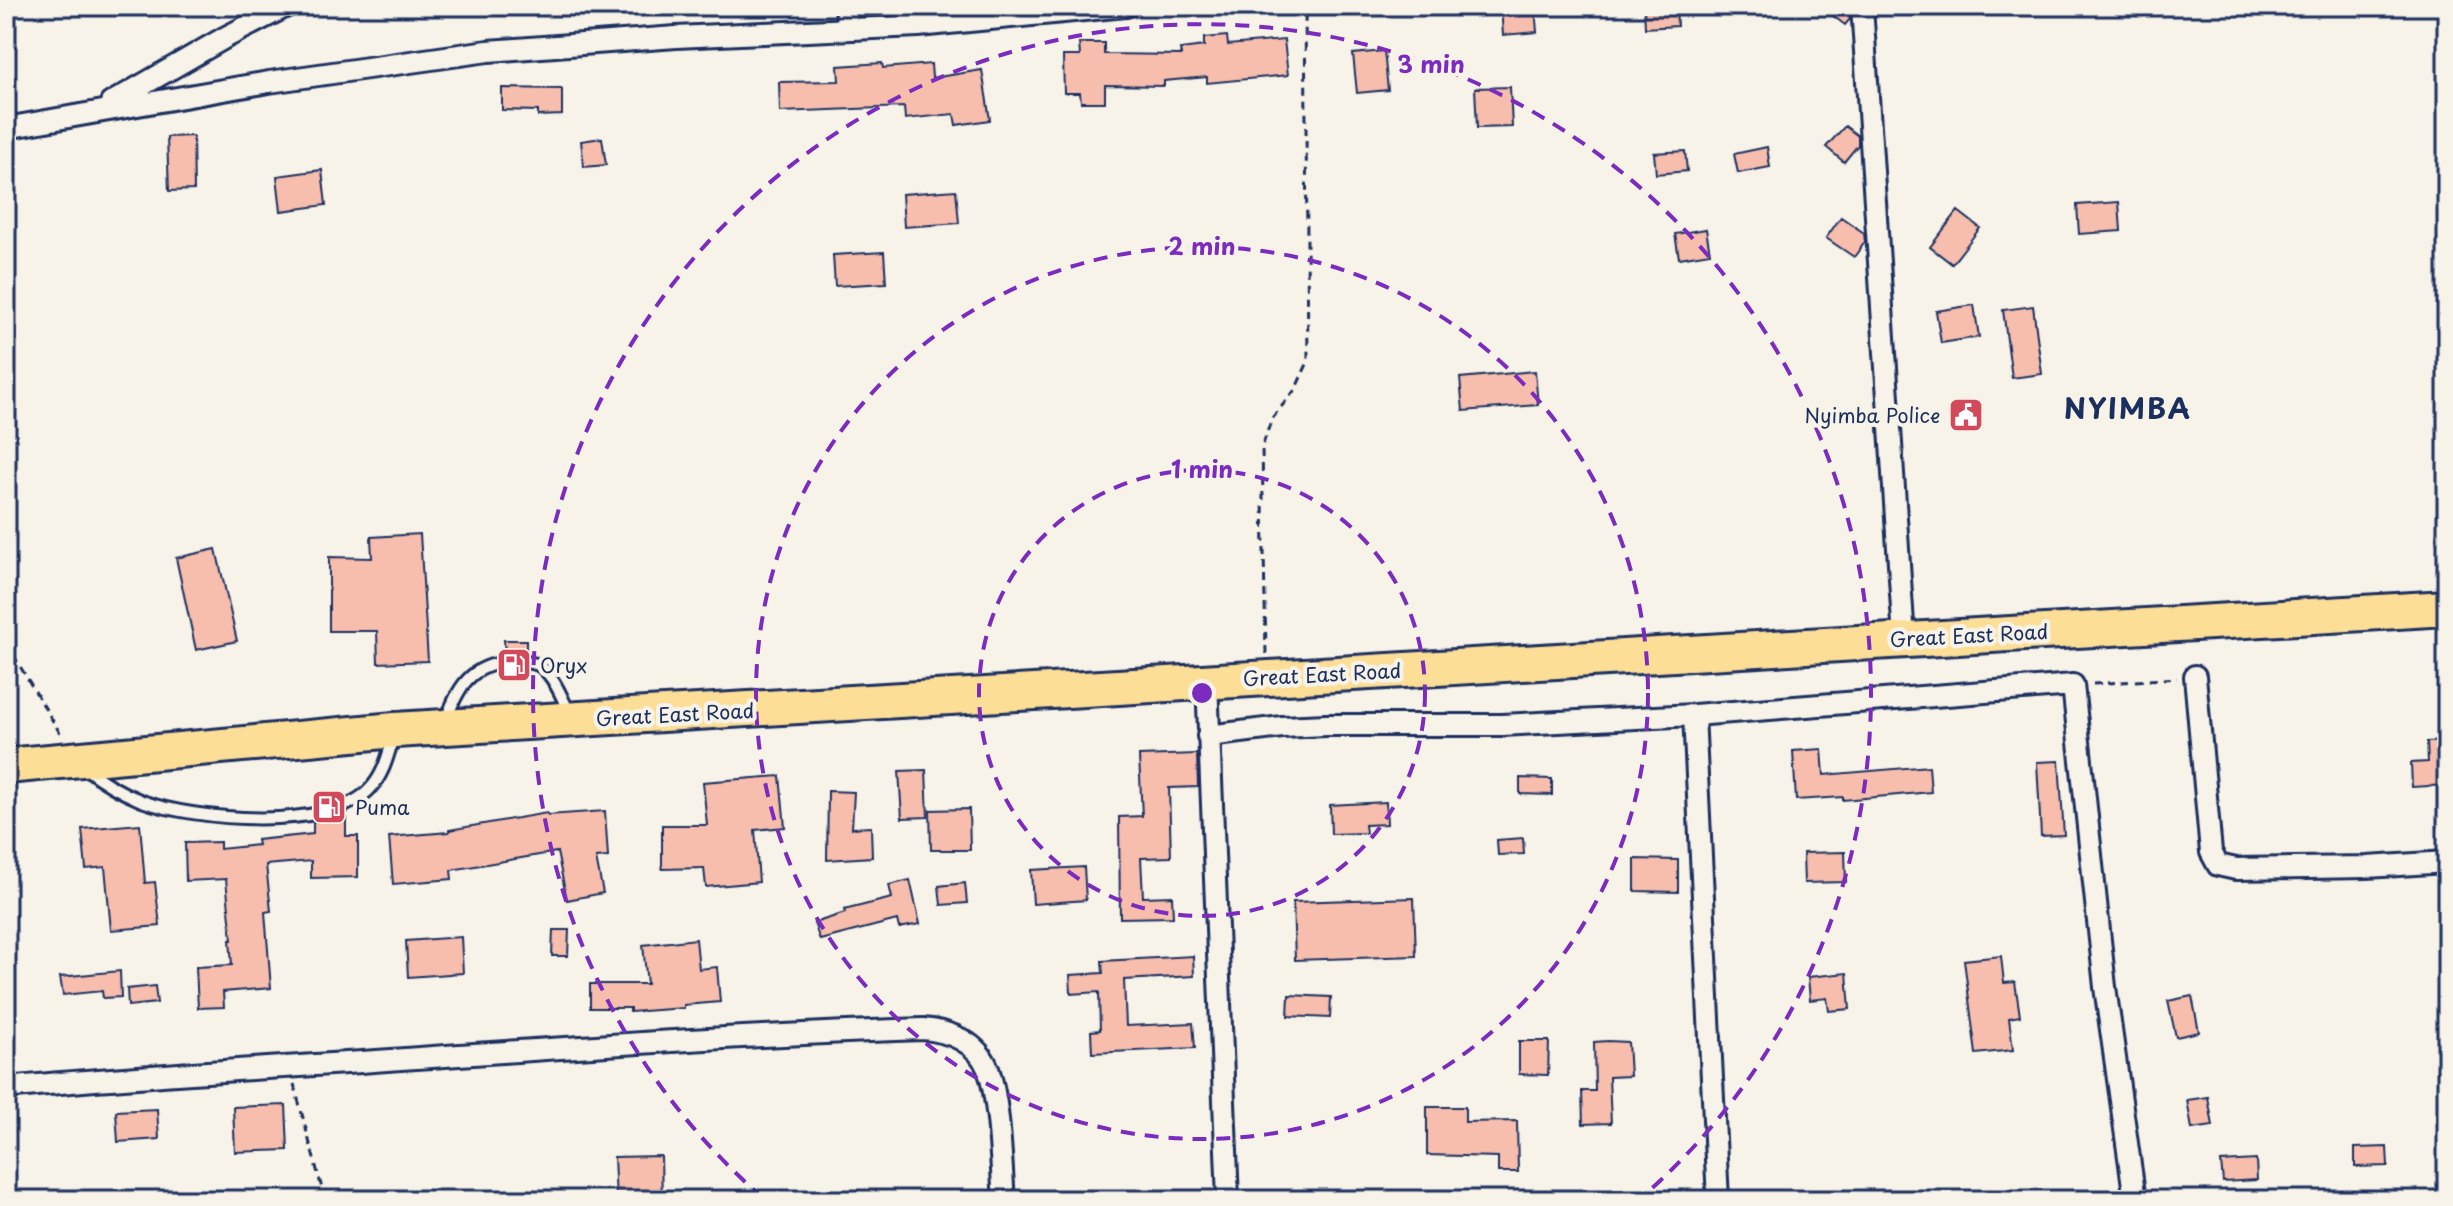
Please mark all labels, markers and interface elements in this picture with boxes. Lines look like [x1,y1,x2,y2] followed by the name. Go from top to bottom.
[1397,45,1465,81] text: 3 min
[1168,227,1236,263] text: 2 min
[2064,386,2192,429] district label: NYIMBA
[1947,396,1985,434] public building icon: Nyimba Police
[1805,400,1940,430] place label: Nyimba Police
[1171,450,1233,486] text: 1 min
[1889,616,2049,654] street label: Great East Road
[495,646,533,684] fuel station icon: Oryx
[540,650,587,680] place label: Oryx
[1242,655,1402,693] street label: Great East Road
[1188,679,1216,707] centre of rings
[595,695,755,733] street label: Great East Road
[310,788,348,826] fuel station icon: Puma
[355,792,410,822] place label: Puma

